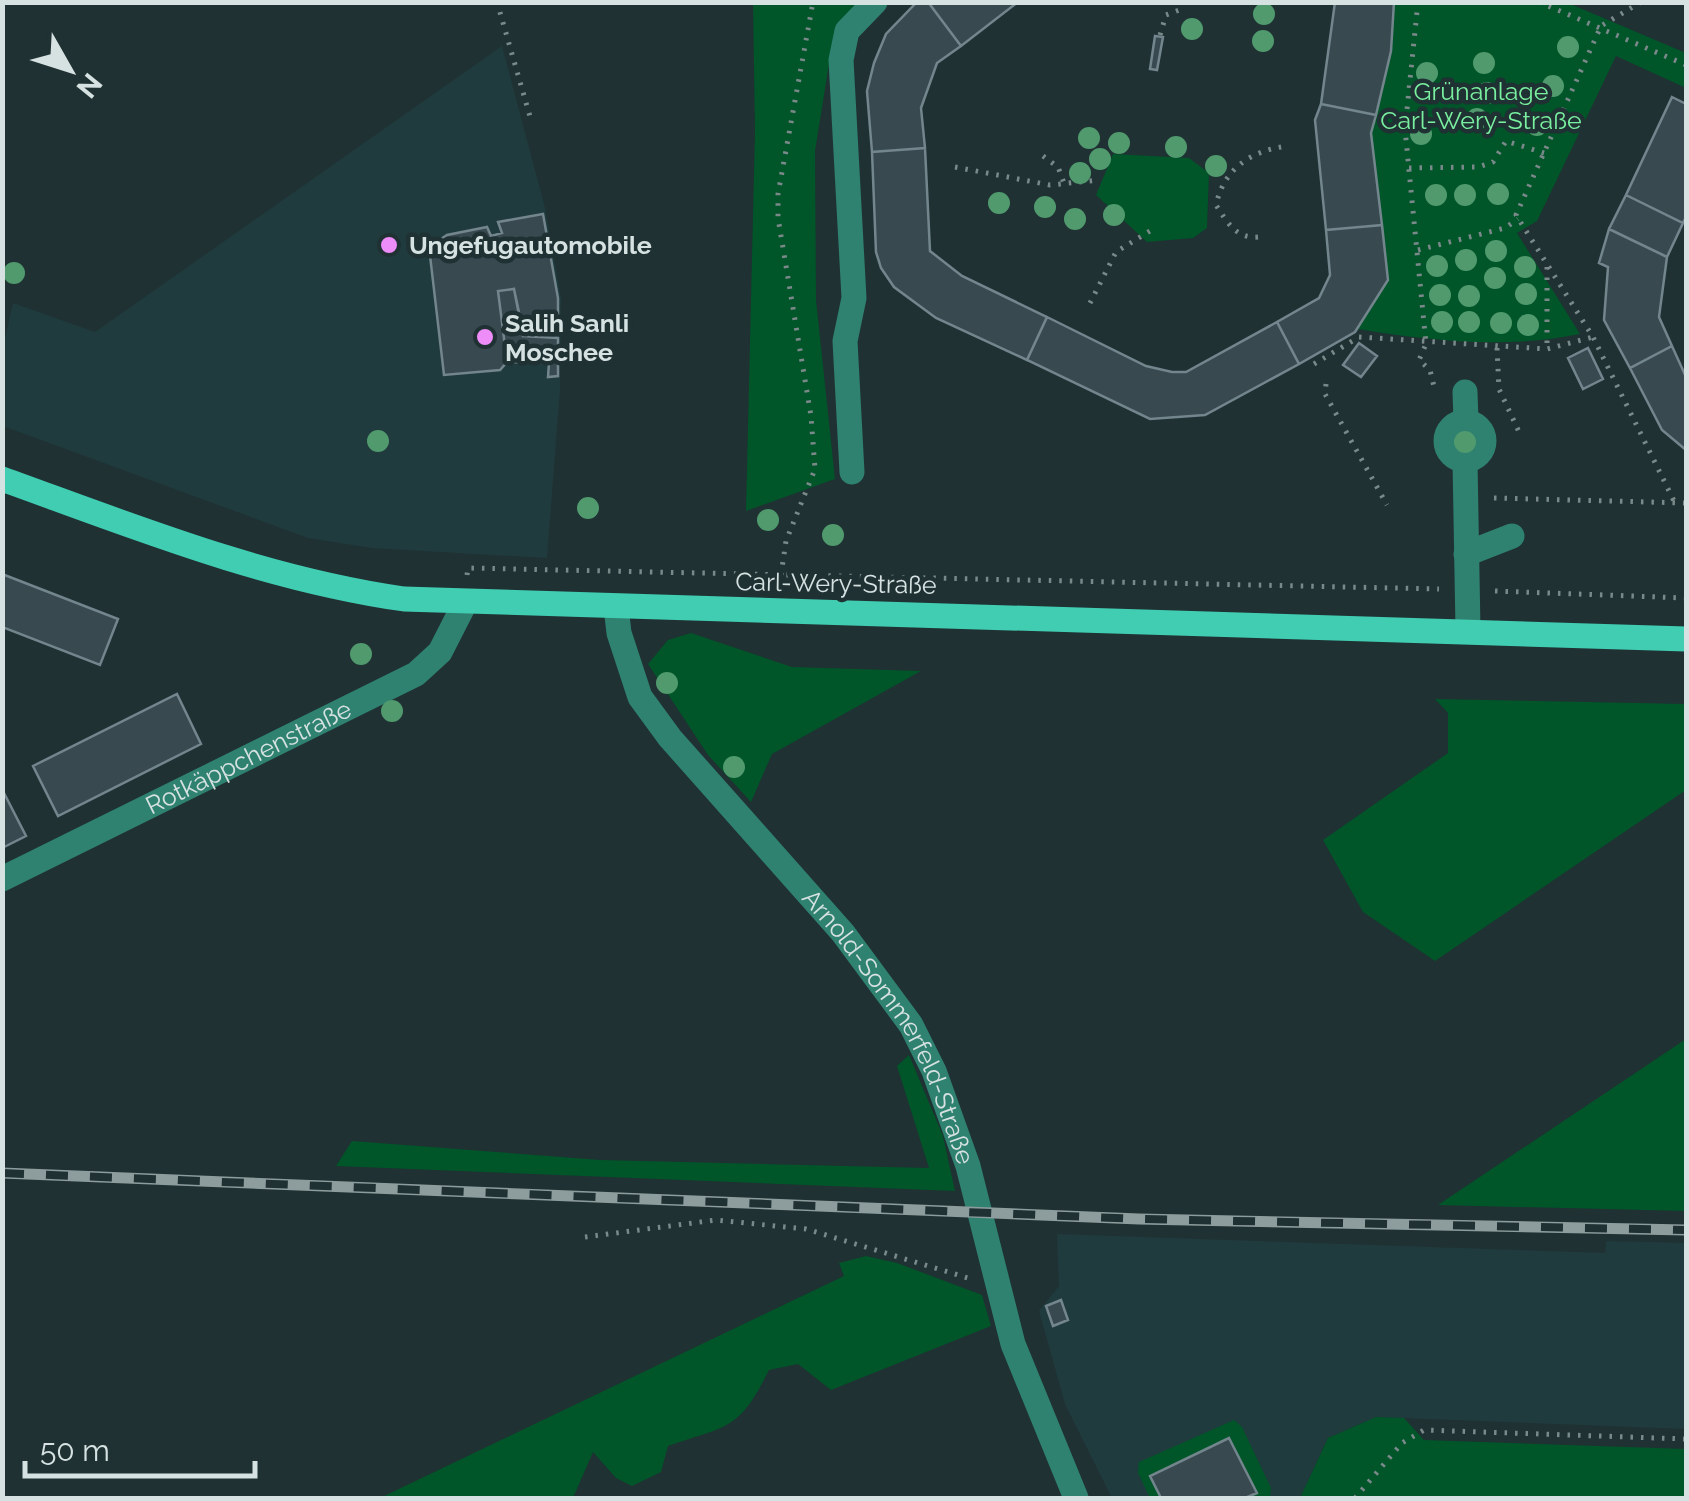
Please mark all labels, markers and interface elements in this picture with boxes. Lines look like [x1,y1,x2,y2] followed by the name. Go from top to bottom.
[20,20,120,120] north arrow
[69,67,109,104] text: N
[1380,76,1582,135] park label: Grünanlage Carl-Wery-Straße
[409,230,652,260] place label: Ungefugautomobile
[378,234,400,256] marker: Ungefugautomobile
[505,308,629,367] place label: Salih Sanli Moschee
[474,326,496,348] marker: Salih Sanli Moschee
[735,566,937,600] street label: Carl-Wery-Straße
[141,693,356,820] street label: Rotkäppchenstraße
[796,883,981,1168] street label: Arnold-Sommerfeld-Straße
[25,1416,255,1478] scale bar
[40,1433,110,1468] text: 50 m

